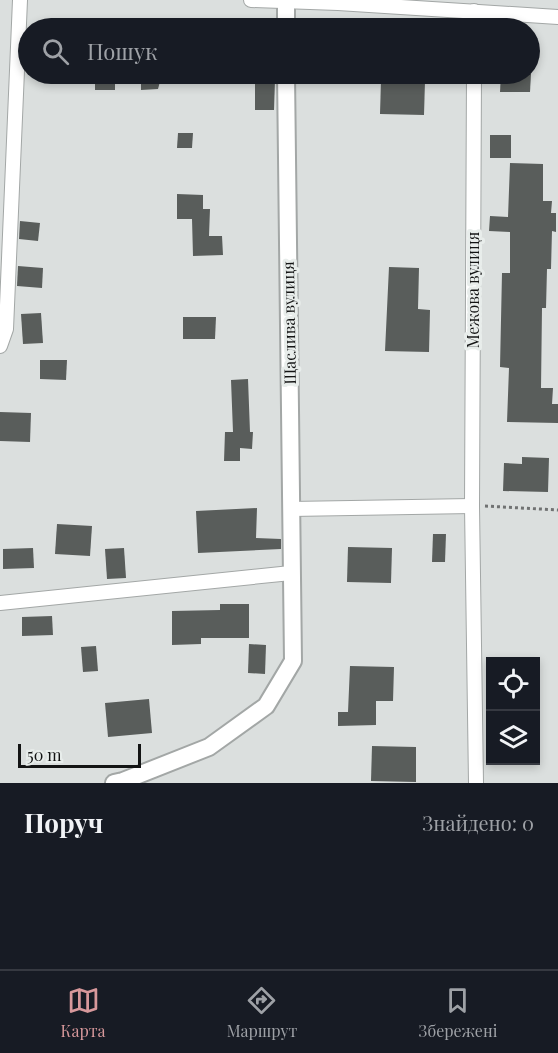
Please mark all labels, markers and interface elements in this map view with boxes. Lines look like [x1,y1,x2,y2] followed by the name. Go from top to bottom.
[18,18,540,84] search box
[39,35,72,68] icon: search
[87,36,158,66] text: Пошук
[462,231,483,348] street label: Межова вулиця
[277,261,300,385] street label: Щаслива вулиця
[486,657,540,765] map controls
[486,657,540,711] button: locate
[486,711,540,765] button: layers
[18,741,141,768] scale bar
[27,744,61,765] text: 50 m
[24,805,103,840] text: Поруч
[422,809,534,836] text: Знайдено: 0
[61,984,106,1041] tab: Карта
[227,984,297,1041] tab: Маршрут
[418,984,497,1041] tab: Збережені

